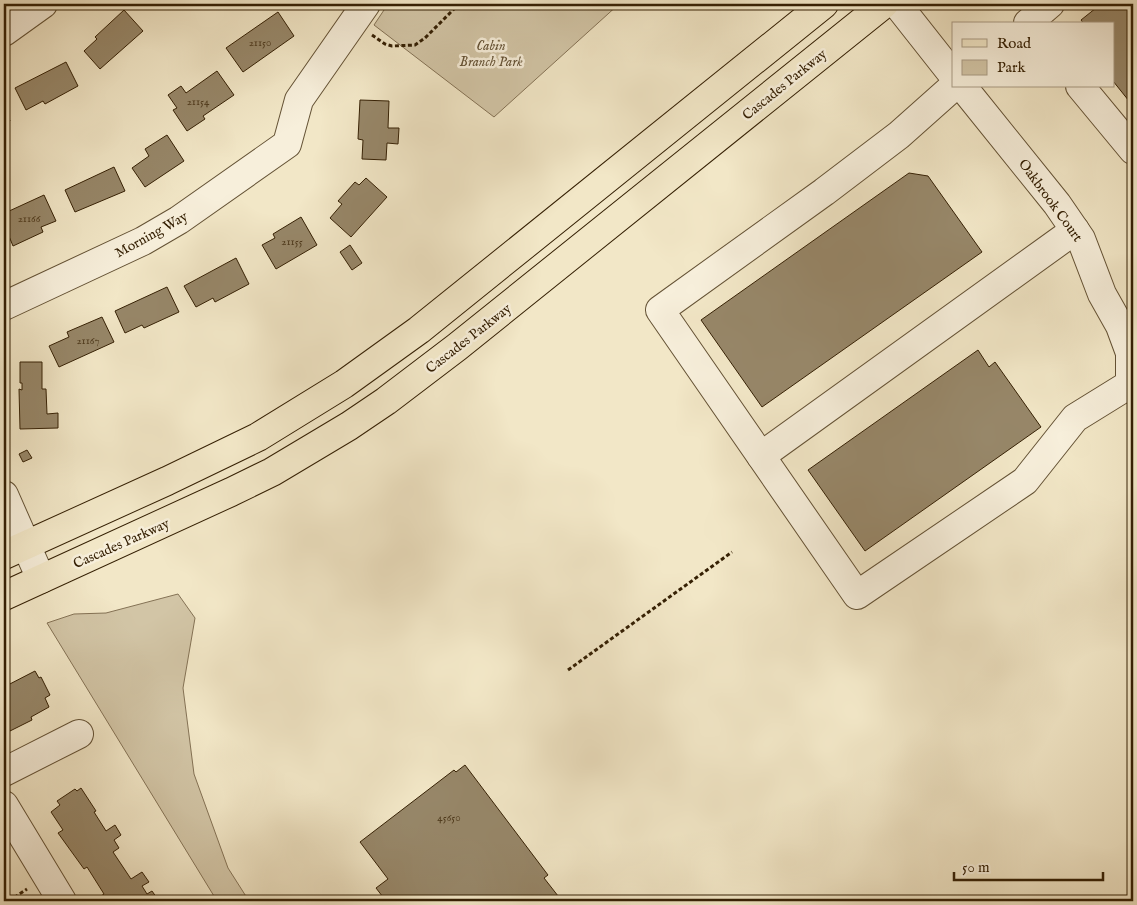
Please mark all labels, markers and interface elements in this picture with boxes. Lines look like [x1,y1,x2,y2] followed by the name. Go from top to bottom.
[952,22,1114,88] legend
[997,34,1032,53] text: Road
[249,36,271,50] house number: 21150
[459,37,523,71] park label: Cabin Branch Park
[739,45,831,124] street label: Cascades Parkway
[997,58,1027,77] text: Park
[187,95,210,109] house number: 21154
[1014,156,1086,246] street label: Oakbrook Court
[112,207,191,262] street label: Morning Way
[18,212,41,226] house number: 21166
[281,235,303,249] house number: 21155
[422,300,515,378] street label: Cascades Parkway
[76,334,100,348] house number: 21167
[70,515,172,573] street label: Cascades Parkway
[437,811,461,825] house number: 45650
[954,850,1103,882] scale bar
[962,858,990,877] text: 50 m

